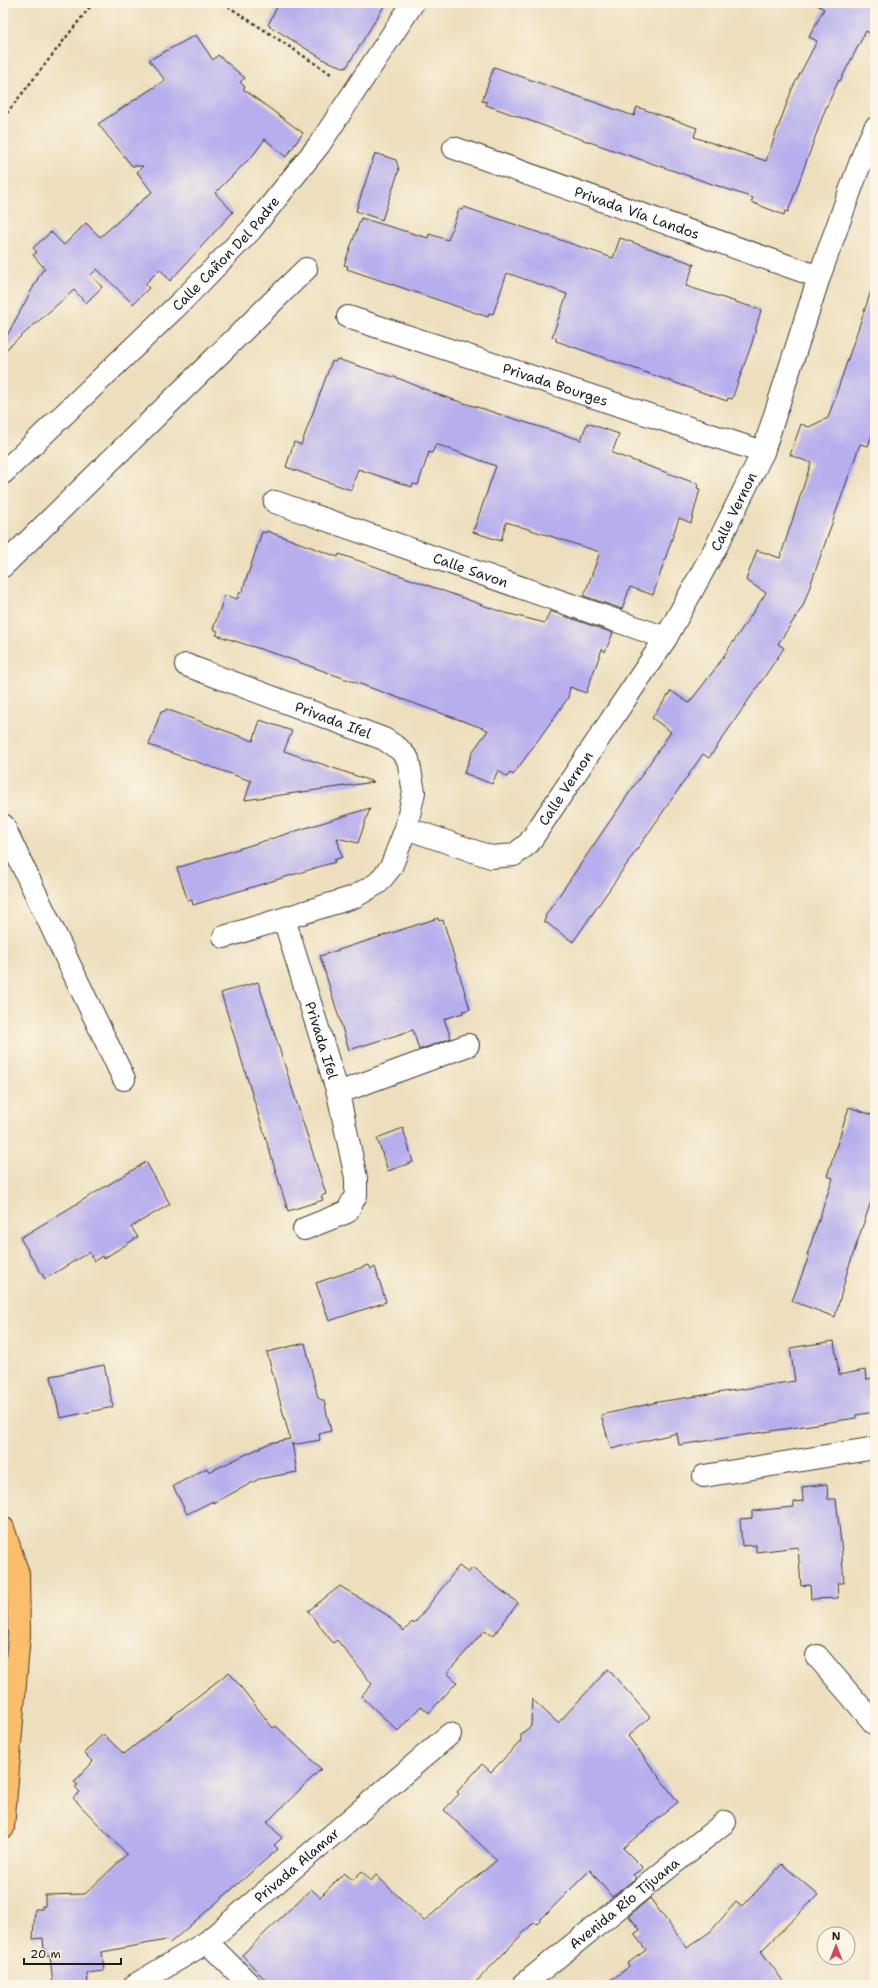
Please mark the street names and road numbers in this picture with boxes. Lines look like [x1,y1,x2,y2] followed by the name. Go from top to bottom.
[572,182,702,243] street label: Privada Vía Landos
[168,193,284,315] street label: Calle Cañon Del Padre
[500,359,610,410] street label: Privada Bourges
[706,469,761,554] street label: Calle Vernon
[431,549,511,592] street label: Calle Savon
[292,697,375,743] street label: Privada Ifel
[534,747,597,829] street label: Calle Vernon
[301,999,342,1082] street label: Privada Ifel
[251,1824,343,1907] street label: Privada Alamar
[566,1853,683,1953] street label: Avenida Río Tijuana

